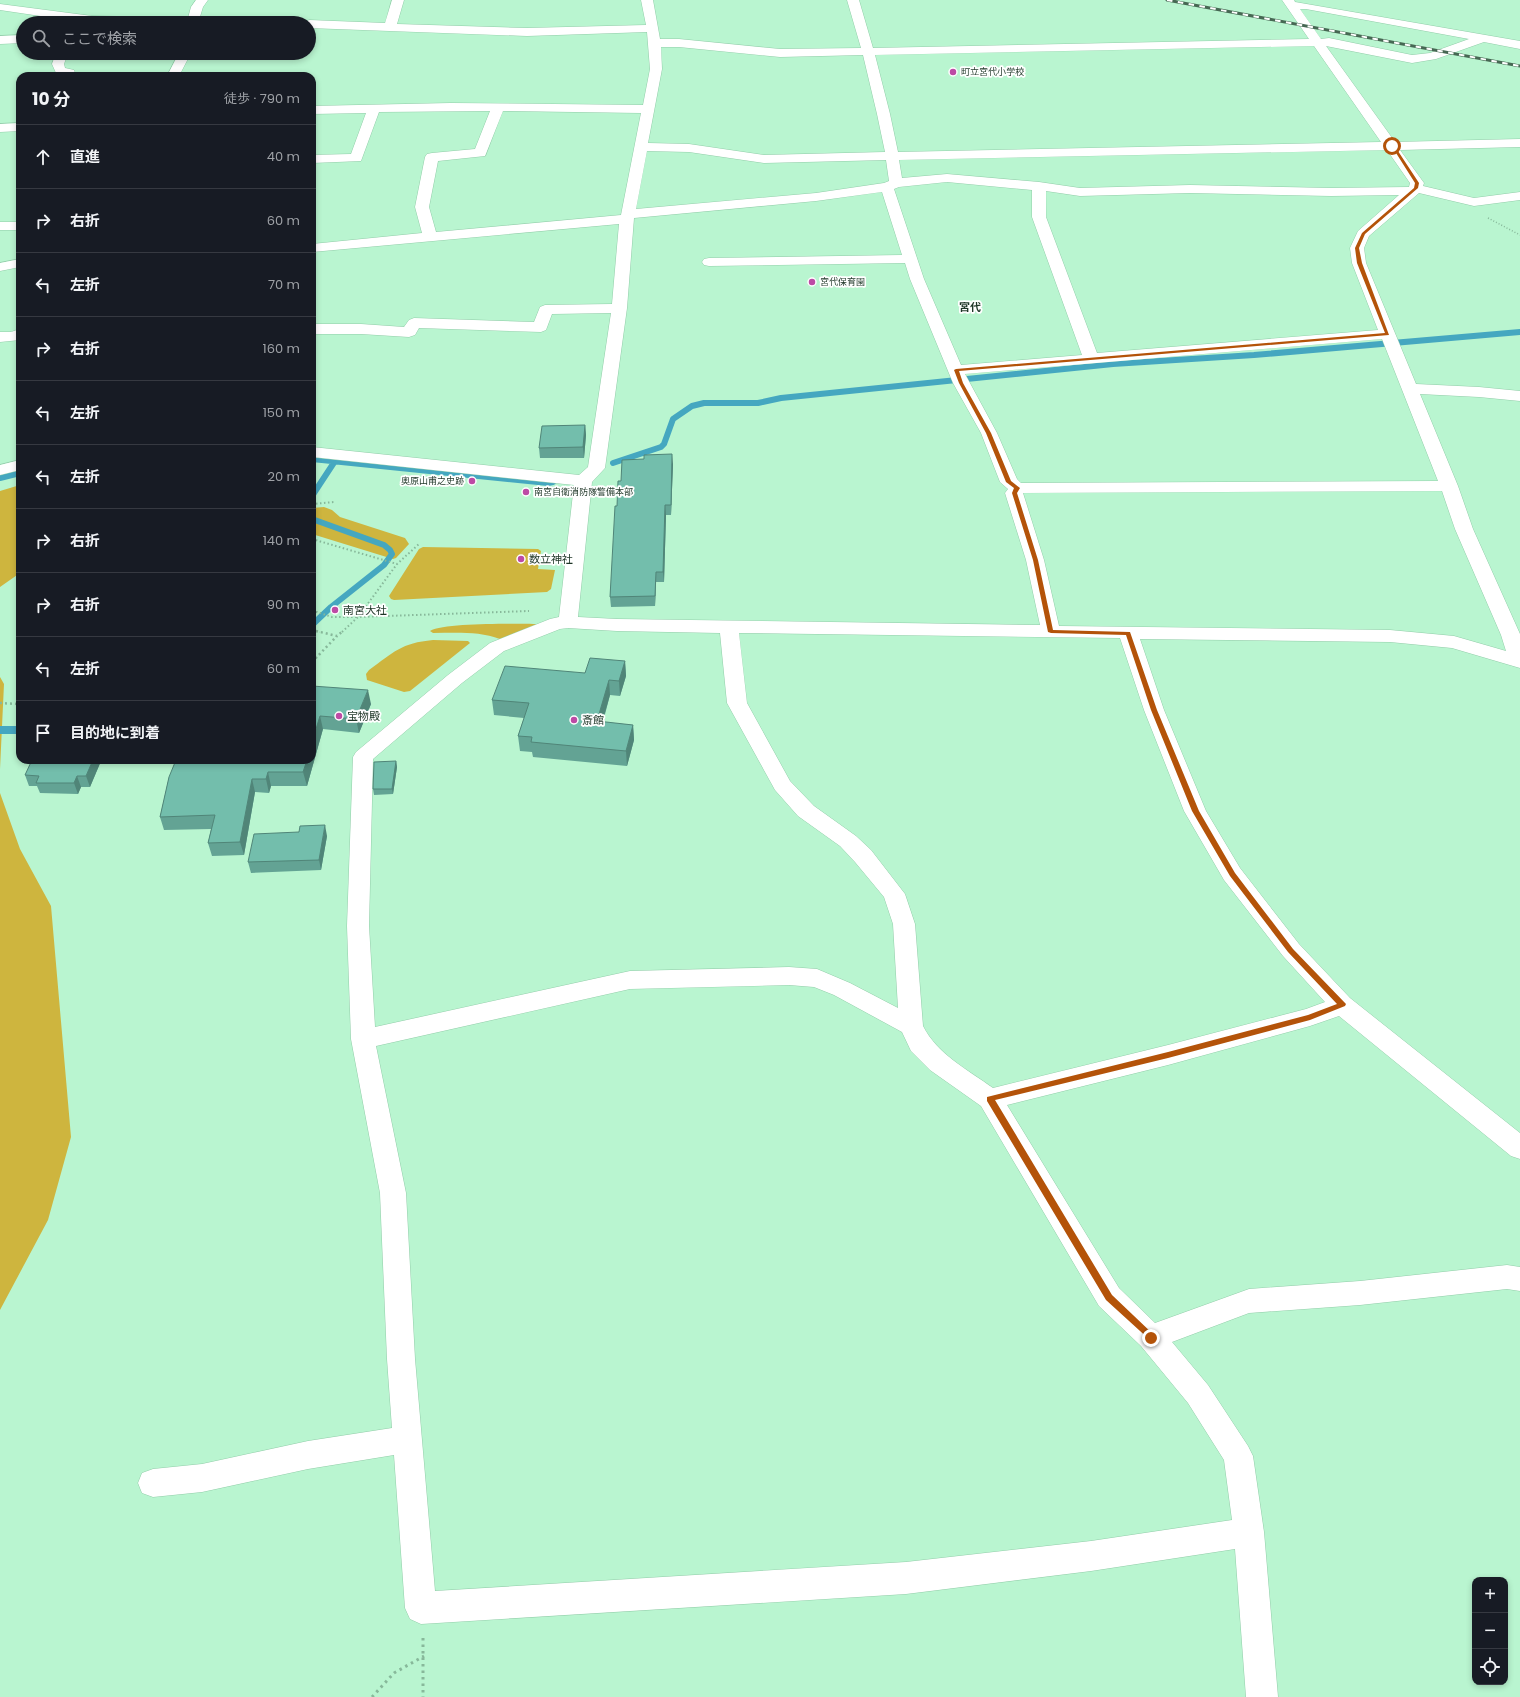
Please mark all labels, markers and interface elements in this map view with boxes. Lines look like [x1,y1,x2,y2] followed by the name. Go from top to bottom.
[16,16,316,60] search box
[30,27,52,49] icon: search
[62,28,137,49] text: ここで検索
[961,66,1024,78] place label: 町立宮代小学校
[948,67,958,77] marker: 町立宮代小学校
[32,87,70,111] text: 10 分
[224,89,300,108] text: 徒歩 · 790 m
[1383,137,1401,155] route start
[32,146,54,168] icon: ahead
[70,146,100,167] text: 直進
[267,147,300,166] text: 40 m
[32,210,54,232] icon: right
[70,210,100,231] text: 右折
[267,211,300,230] text: 60 m
[32,274,54,296] icon: left
[70,274,100,295] text: 左折
[268,275,300,294] text: 70 m
[820,276,865,288] place label: 宮代保育園
[807,277,817,287] marker: 宮代保育園
[959,299,981,315] district label: 宮代
[32,338,54,360] icon: right
[70,338,100,359] text: 右折
[263,339,300,358] text: 160 m
[32,402,54,424] icon: left
[70,402,100,423] text: 左折
[263,403,300,422] text: 150 m
[32,466,54,488] icon: left
[70,466,100,487] text: 左折
[267,467,300,486] text: 20 m
[401,475,464,487] place label: 奥原山甫之史跡
[467,476,477,486] marker: 奥原山甫之史跡
[534,486,633,498] place label: 南宮自衛消防隊警備本部
[521,487,531,497] marker: 南宮自衛消防隊警備本部
[32,530,54,552] icon: right
[70,530,100,551] text: 右折
[263,531,300,550] text: 140 m
[529,551,573,567] place label: 数立神社
[516,554,526,564] marker: 数立神社
[32,594,54,616] icon: right
[70,594,100,615] text: 右折
[267,595,300,614] text: 90 m
[343,602,387,618] place label: 南宮大社
[330,605,340,615] marker: 南宮大社
[32,658,54,680] icon: left
[70,658,100,679] text: 左折
[267,659,300,678] text: 60 m
[347,708,380,724] place label: 宝物殿
[334,711,344,721] marker: 宝物殿
[582,712,604,728] place label: 斎館
[569,715,579,725] marker: 斎館
[32,722,54,744] icon: arrive
[70,722,160,743] text: 目的地に到着
[1142,1329,1160,1347] route end
[1472,1577,1508,1685] map controls
[1472,1577,1508,1613] button: +
[1472,1613,1508,1649] button: −
[1472,1649,1508,1685] button: locate

